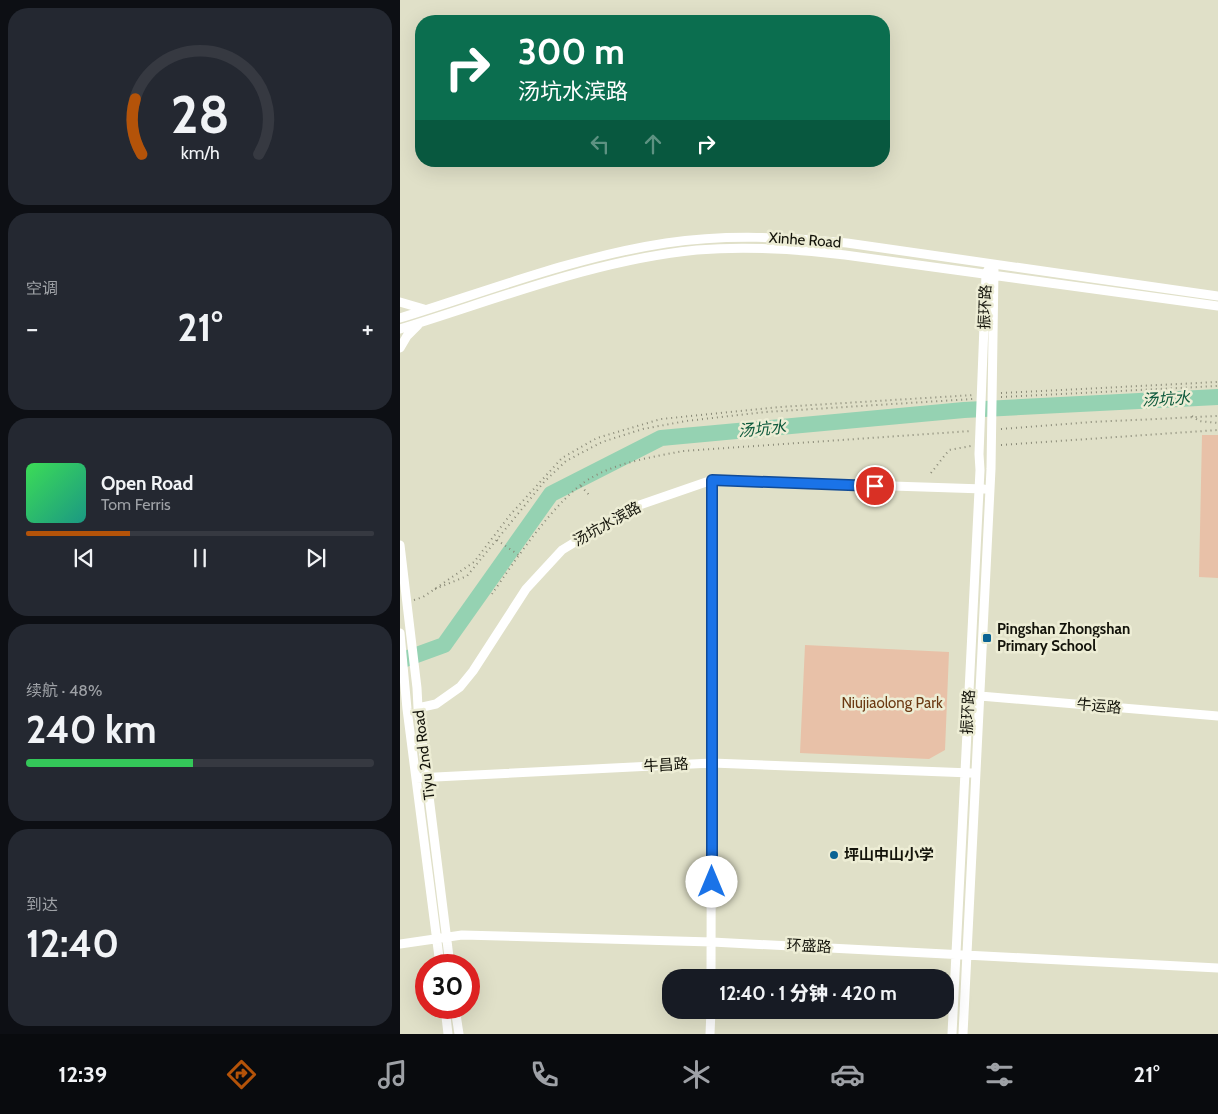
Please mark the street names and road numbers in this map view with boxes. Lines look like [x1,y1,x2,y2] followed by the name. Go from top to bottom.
[768,228,842,252] street label: Xinhe Road
[975,284,995,330] street label: 振环路
[570,498,644,550] street label: 汤坑水滨路
[958,689,978,735] street label: 振环路
[1076,695,1122,717] street label: 牛运路
[410,709,438,801] street label: Tiyu 2nd Road
[643,755,689,775] street label: 牛昌路
[786,936,832,956] street label: 环盛路

